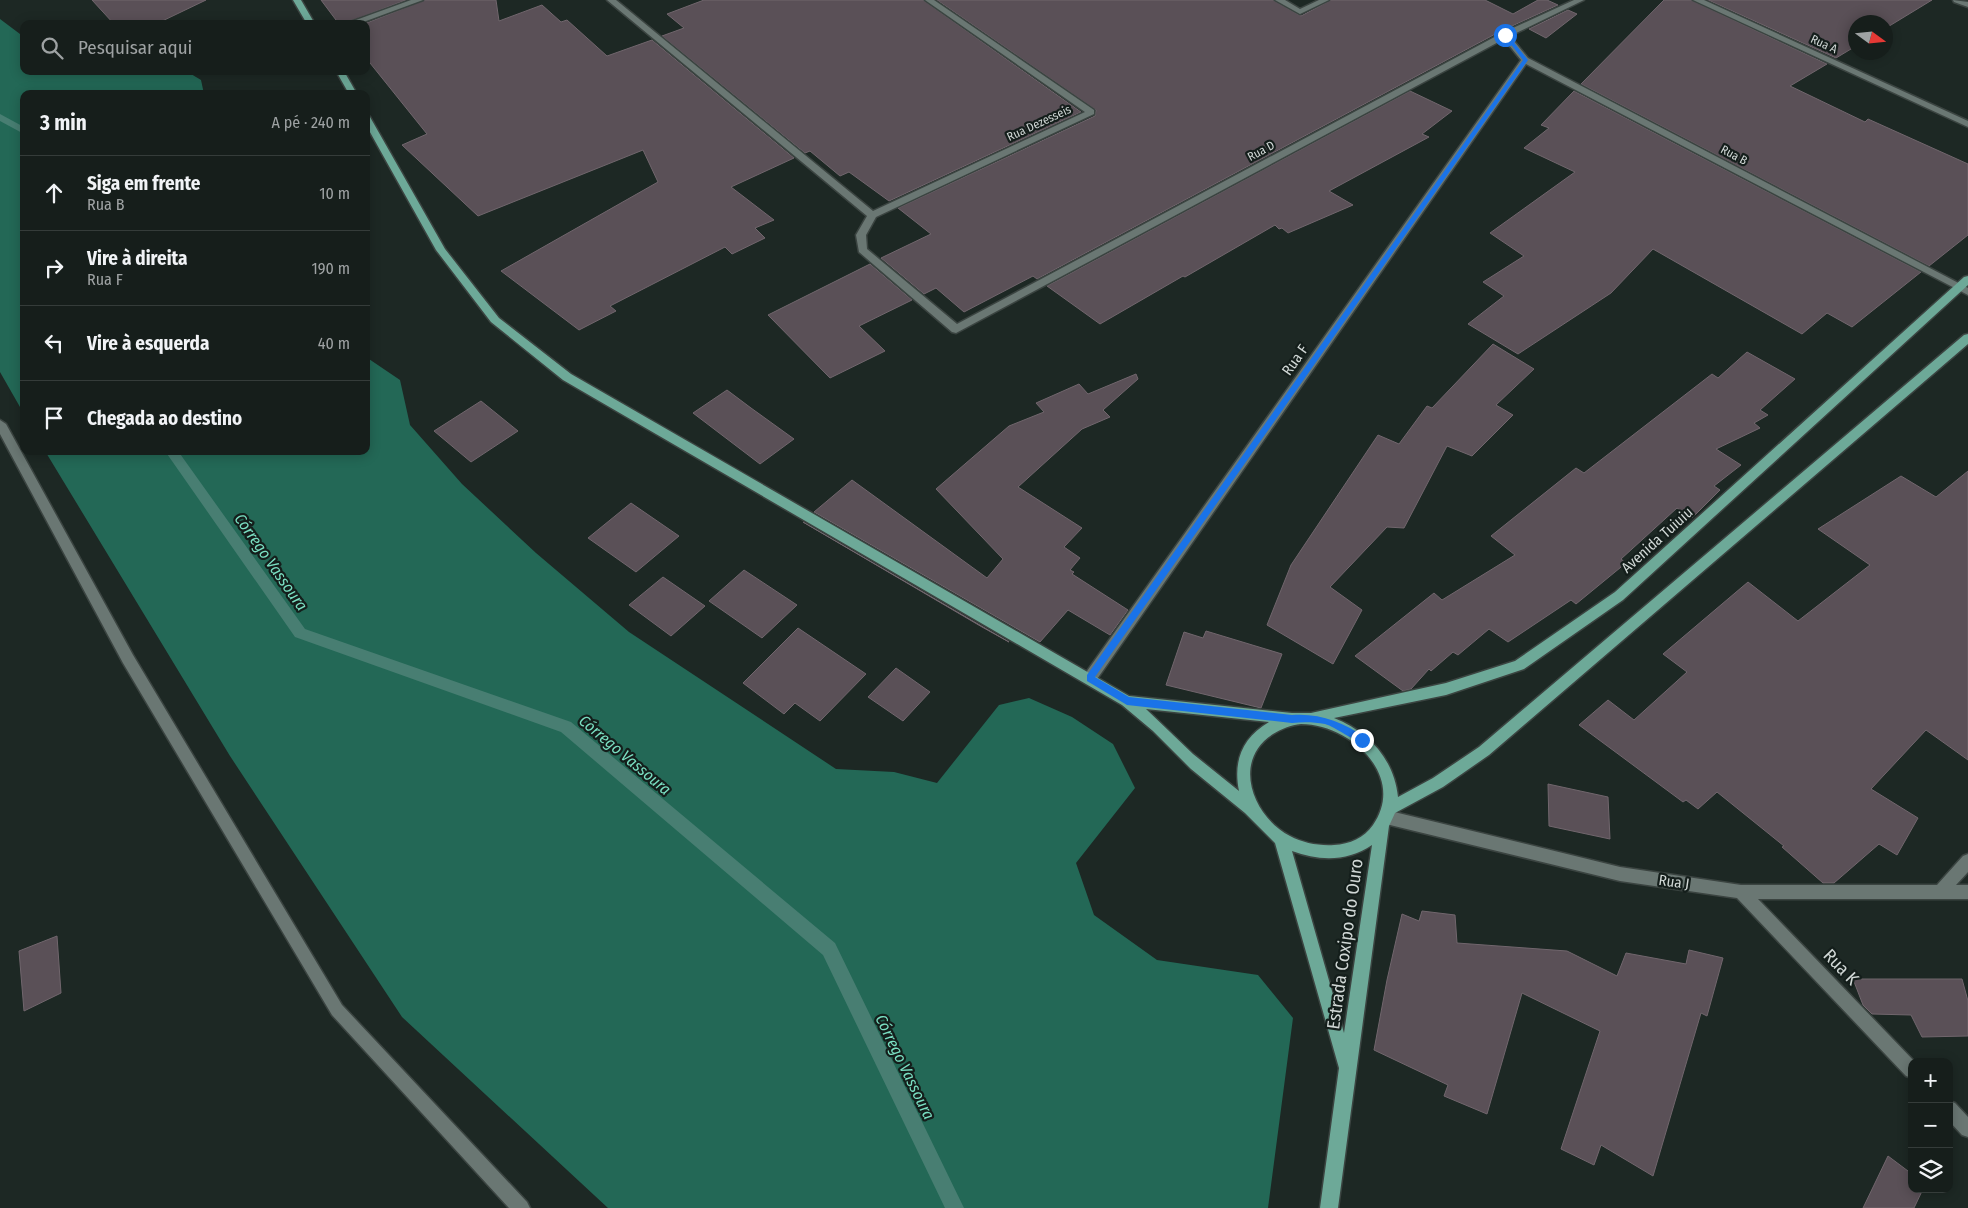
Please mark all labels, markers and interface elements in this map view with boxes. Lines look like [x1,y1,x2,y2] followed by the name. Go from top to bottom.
[1848,15,1893,60] north arrow
[20,20,370,75] search box
[1494,24,1517,47] route start
[1808,32,1840,57] street label: Rua A
[38,34,66,62] icon: search
[78,36,192,59] text: Pesquisar aqui
[1005,102,1073,144] street label: Rua Dezesseis
[40,110,87,136] text: 3 min
[272,113,350,132] text: A pé · 240 m
[1245,138,1277,164] street label: Rua D
[1718,142,1750,168] street label: Rua B
[87,172,201,195] text: Siga em frente
[40,179,68,207] icon: ahead
[319,184,350,203] text: 10 m
[87,195,124,214] text: Rua B
[87,247,188,270] text: Vire à direita
[40,254,68,282] icon: right
[312,259,350,278] text: 190 m
[87,270,123,289] text: Rua F
[40,329,68,357] icon: left
[87,332,209,355] text: Vire à esquerda
[318,334,350,353] text: 40 m
[1278,341,1312,379] street label: Rua F
[40,404,68,432] icon: arrive
[87,407,242,430] text: Chegada ao destino
[1618,503,1696,577] street label: Avenida Tuiuiu
[230,510,312,614] water label: Córrego Vassoura
[575,711,675,799] water label: Córrego Vassoura
[1351,729,1374,752] route end
[1322,857,1368,1031] street label: Estrada Coxipo do Ouro
[1657,871,1691,893] street label: Rua J
[1819,944,1864,990] street label: Rua K
[871,1012,939,1122] water label: Córrego Vassoura
[1908,1058,1953,1193] map controls
[1908,1058,1953,1103] button: +
[1908,1103,1953,1148] button: −
[1908,1148,1953,1193] button: layers

